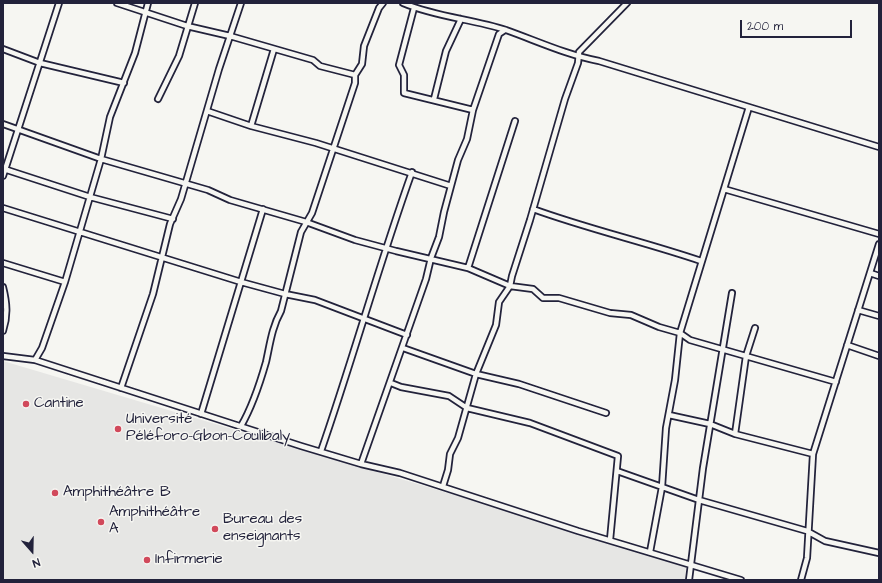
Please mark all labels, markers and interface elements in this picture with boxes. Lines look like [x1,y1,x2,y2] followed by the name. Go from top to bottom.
[742,12,854,38] scale bar
[747,18,783,35] text: 200 m
[34,395,84,413] place label: Cantine
[21,399,31,409] marker: Cantine
[126,411,290,446] place label: Université Péléforo-Gbon-Coulibaly
[113,424,123,434] marker: Université Péléforo-Gbon-Coulibaly
[63,484,171,502] place label: Amphithéâtre B
[50,488,60,498] marker: Amphithéâtre B
[109,504,200,539] place label: Amphithéâtre A
[223,511,302,546] place label: Bureau des enseignants
[96,517,106,527] marker: Amphithéâtre A
[210,524,220,534] marker: Bureau des enseignants
[12,531,52,571] north arrow
[155,551,223,569] place label: Infirmerie
[30,555,42,571] text: N
[142,555,152,565] marker: Infirmerie

